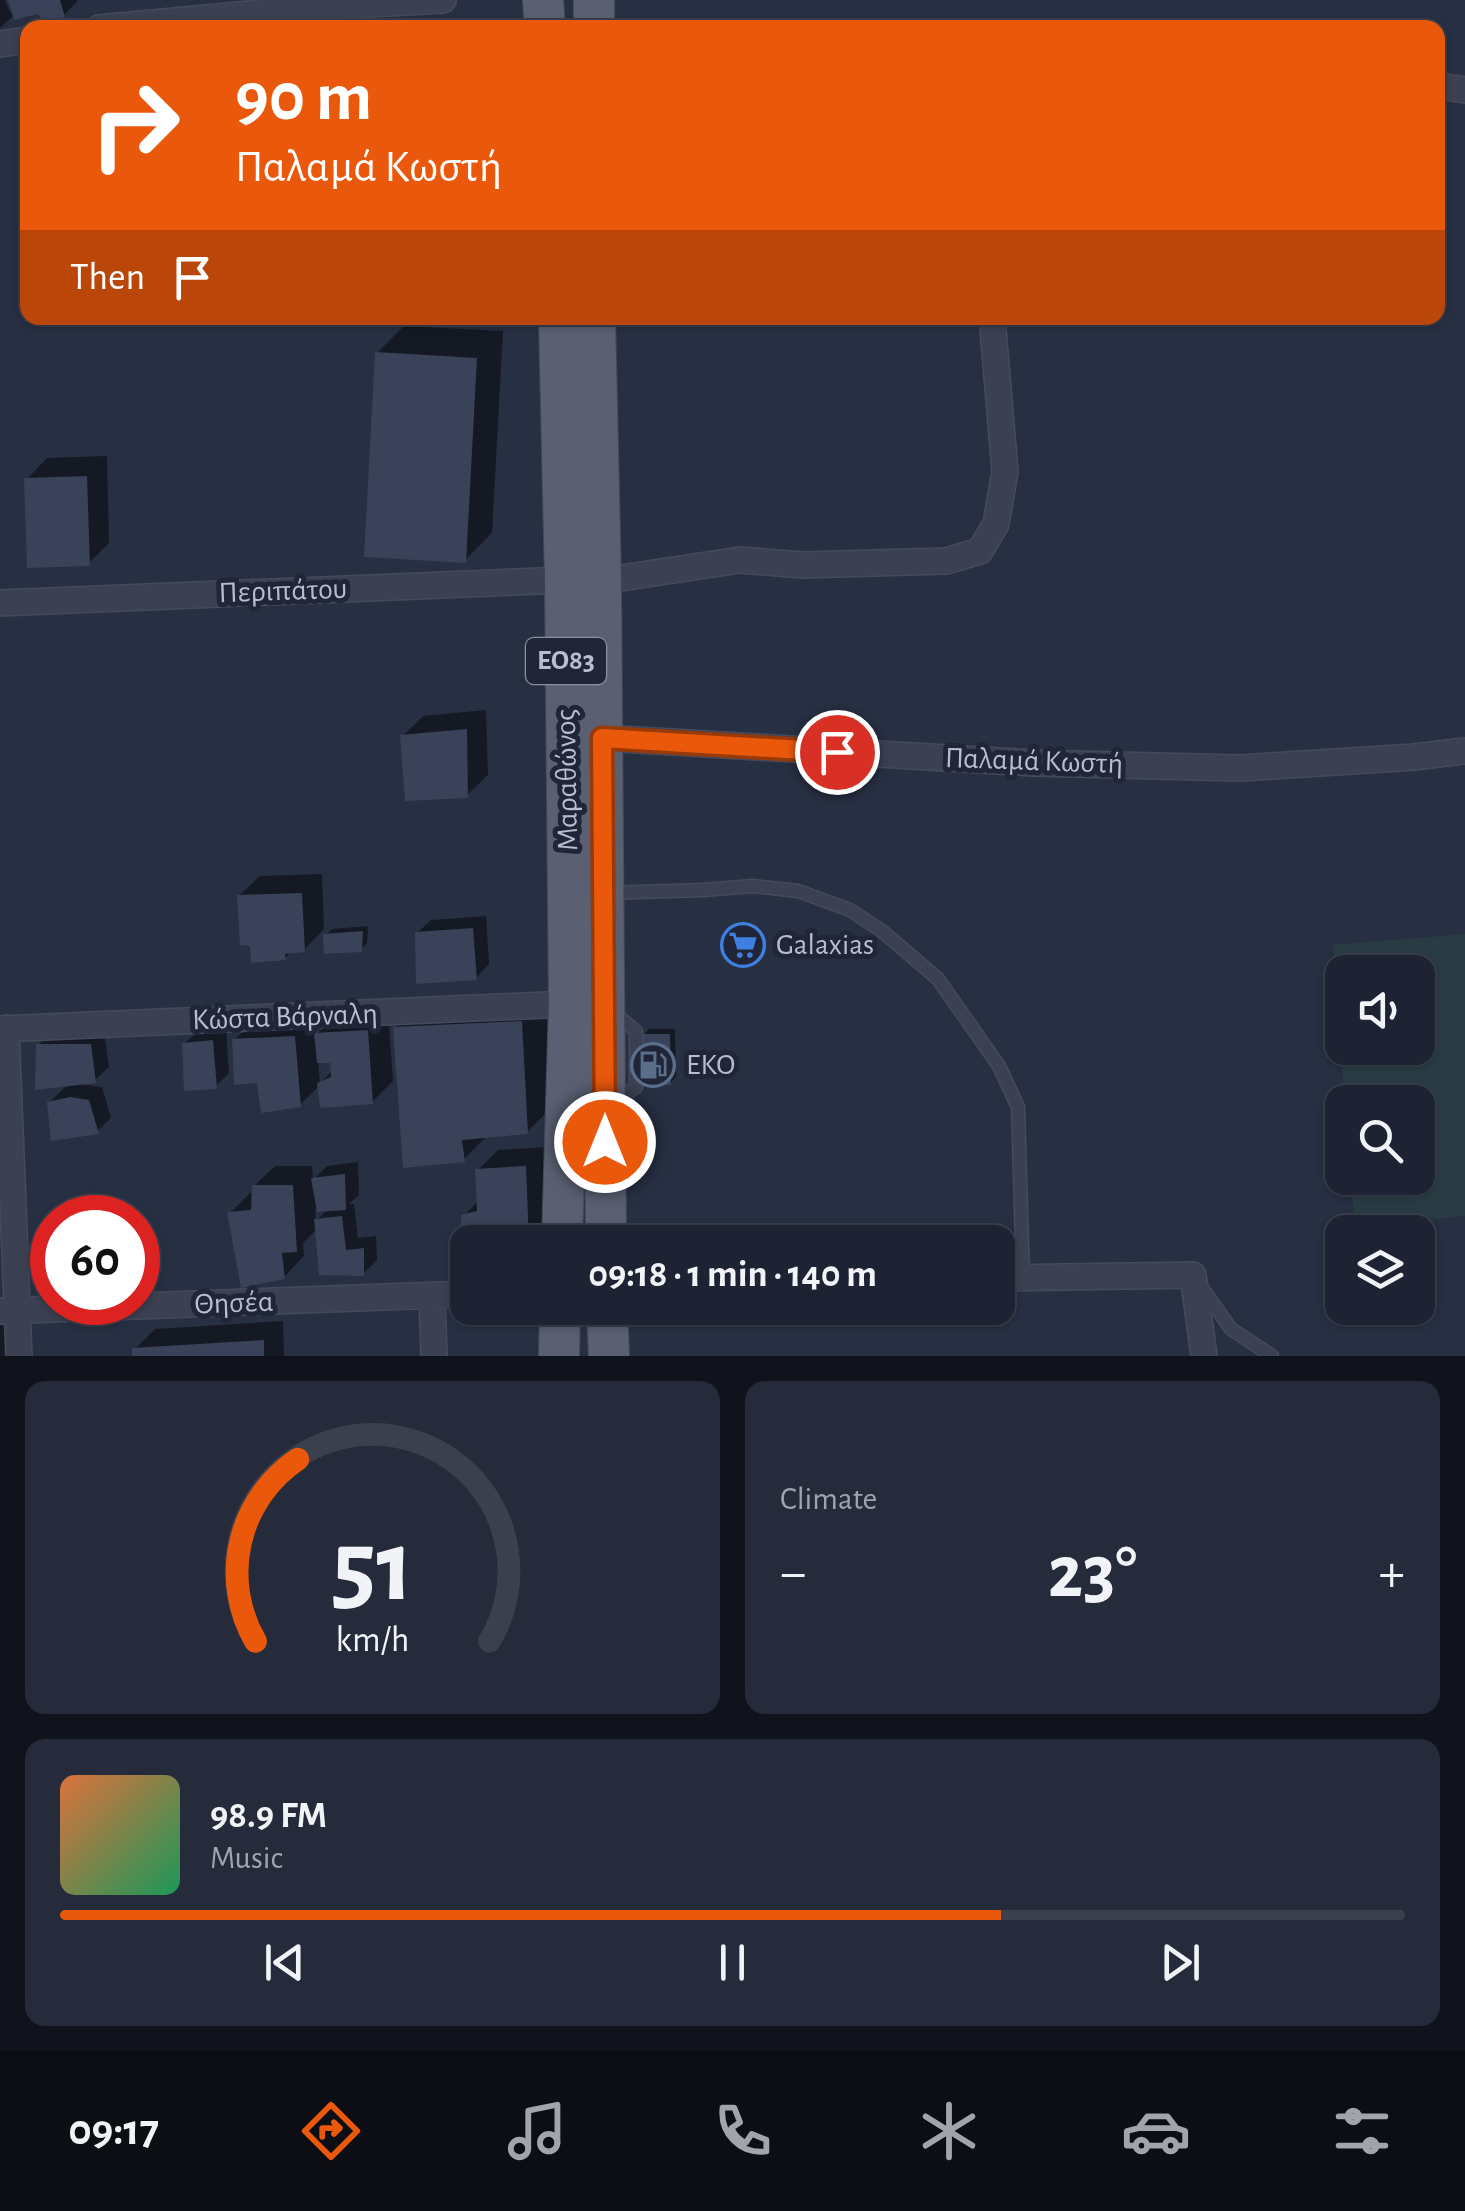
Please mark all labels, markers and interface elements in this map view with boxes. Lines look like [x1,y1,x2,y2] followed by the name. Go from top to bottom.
[70,60,200,190] icon: right
[235,63,372,133] text: 90 m
[235,145,502,190] text: Παλαμά Κωστή
[165,250,220,305] icon: arrive
[70,259,145,297] text: Then
[218,574,348,608] street label: Περιπάτου
[526,638,606,684] road number: ΕΟ83
[551,709,583,851] street label: Μαραθώνος
[795,710,880,795] pin
[810,725,865,780] icon: arrive
[944,743,1124,779] street label: Παλαμά Κωστή
[720,922,766,968] supermarket icon: Galaxias
[776,930,874,960] place label: Galaxias
[1325,955,1435,1325] map controls
[1325,955,1435,1065] button: sound
[192,999,378,1035] street label: Κώστα Βάρναλη
[630,1042,676,1088] fuel station icon: EKO
[686,1050,735,1080] place label: EKO
[1325,1085,1435,1195] button: search
[553,1090,657,1194] position arrow
[30,1195,160,1325] speed limit sign: 60
[1325,1215,1435,1325] button: layers
[588,1256,877,1294] text: 09:18 · 1 min · 140 m
[194,1287,274,1319] street label: Θησέα
[780,1483,877,1515] text: Climate
[331,1516,414,1620] text: 51
[1048,1536,1137,1611] text: 23°
[780,1546,806,1601] text: −
[1379,1546,1405,1601] text: +
[336,1622,409,1658] text: km/h
[210,1797,327,1835] text: 98.9 FM
[210,1842,283,1874] text: Music
[257,1935,312,1990] icon: previous
[705,1935,760,1990] icon: pause
[1153,1935,1208,1990] icon: next
[296,2096,366,2166] icon: directions
[502,2096,572,2166] icon: music
[708,2096,778,2166] icon: phone
[914,2096,984,2166] icon: climate
[1121,2096,1191,2166] icon: car
[1327,2096,1397,2166] icon: filters
[68,2108,159,2153] text: 09:17

